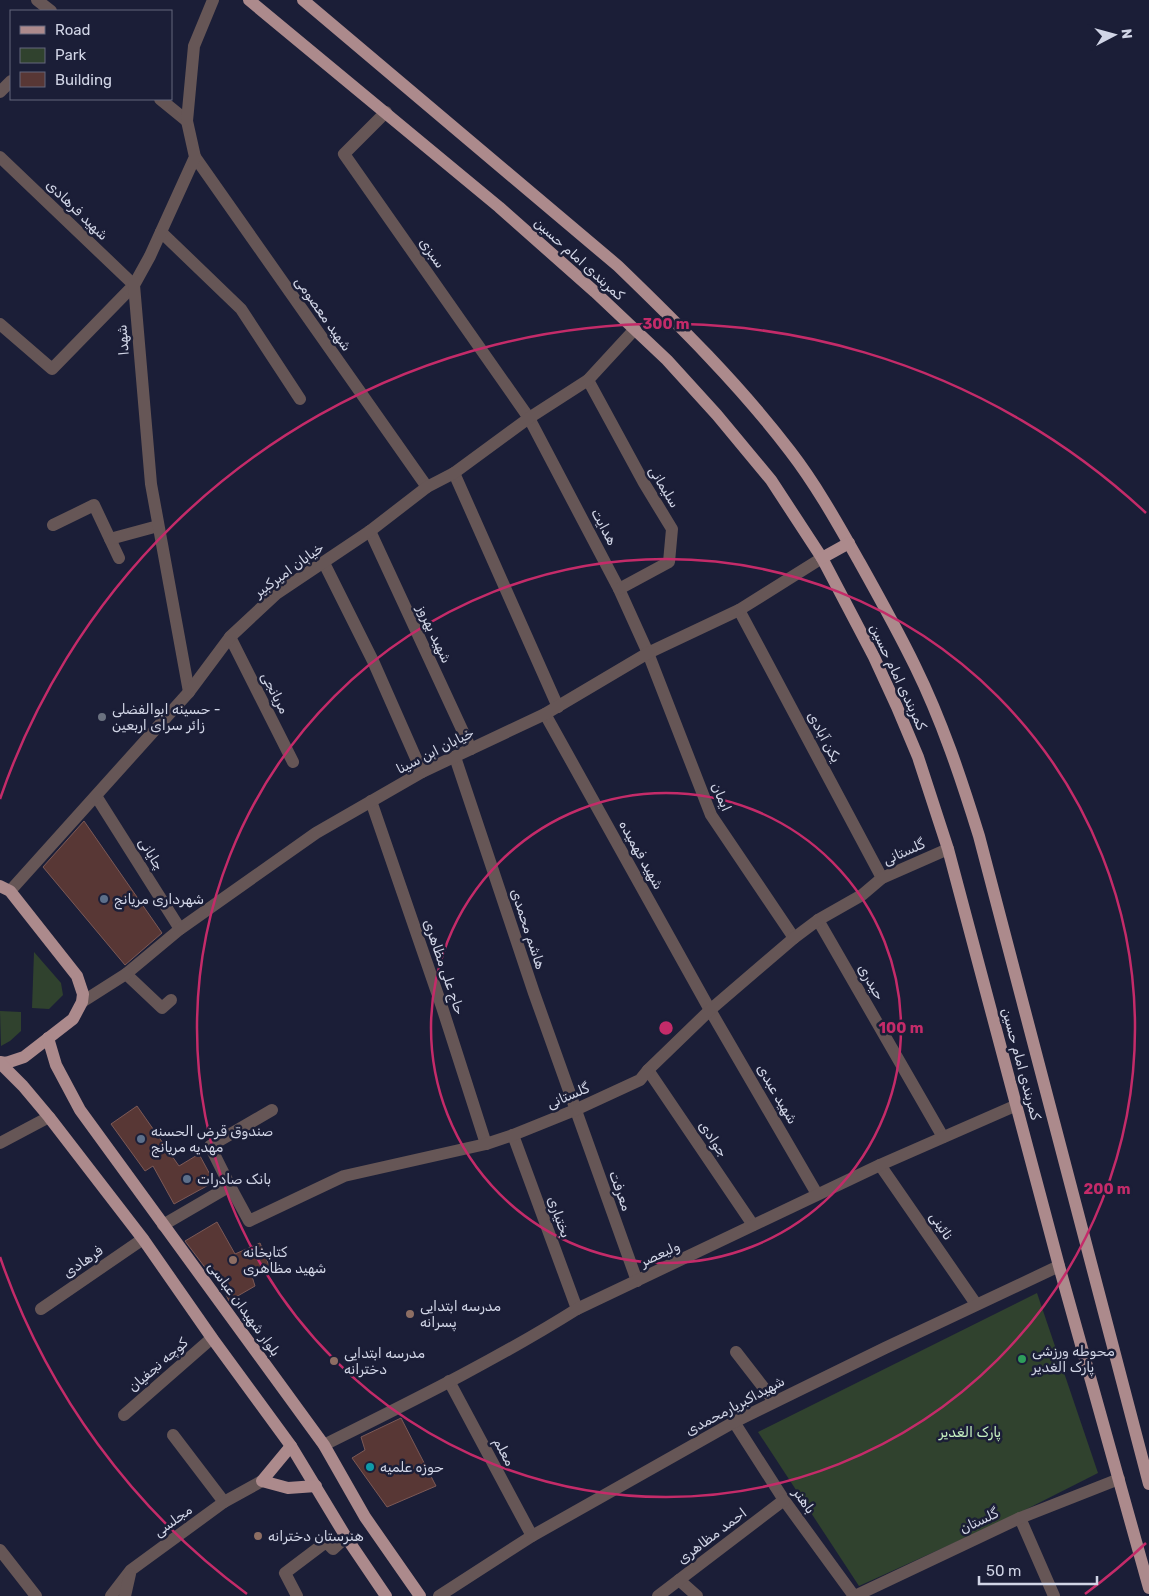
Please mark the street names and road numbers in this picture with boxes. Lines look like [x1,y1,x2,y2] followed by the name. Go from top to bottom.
[42,176,112,244] street label: شهید فرهادی
[530,214,628,305] street label: کمربندی امام حسین
[416,235,448,271] street label: سبزی
[291,273,355,355] street label: شهید معصومی
[113,324,133,356] street label: شهدا
[645,463,683,511] street label: سلیمانی
[587,506,621,548] street label: هدایت
[250,539,327,602] street label: خیابان امیرکبیر
[413,601,455,666] street label: شهید بهروز
[865,621,930,734] street label: کمربندی امام حسین
[257,669,293,717] street label: مریانجی
[804,709,845,766] street label: یکن آبادی
[393,724,477,778] street label: خیابان ابن سینا
[707,780,735,814] street label: ایمان
[615,818,667,892] street label: شهید فهمیده
[135,835,168,873] street label: چایانی
[880,835,928,869] street label: گلستانی
[507,886,549,972] street label: هاشم محمدی
[418,917,468,1018] street label: حاج علی مظاهری
[854,961,888,1003] street label: حیدری
[997,1006,1044,1123] street label: کمربندی امام حسین
[753,1061,801,1127] street label: شهید عبدی
[544,1079,592,1113] street label: گلستانی
[695,1118,731,1161] street label: جوادی
[605,1169,635,1214] street label: معرفت
[544,1194,574,1240] street label: بختیاری
[925,1209,957,1243] street label: نائینی
[637,1237,683,1271] street label: ولیعصر
[60,1242,107,1282] street label: فرهادی
[204,1258,284,1360] street label: بلوار شهیدان عباسی
[125,1334,192,1396] street label: کوچه نجفیان
[682,1373,788,1439] street label: شهیداکبریارمحمدی
[490,1435,519,1469] street label: معلم
[789,1484,819,1517] street label: باهنر
[150,1501,196,1541] street label: مجلسی
[674,1504,750,1568] street label: احمد مظاهری
[957,1504,1002,1537] street label: گلستان

